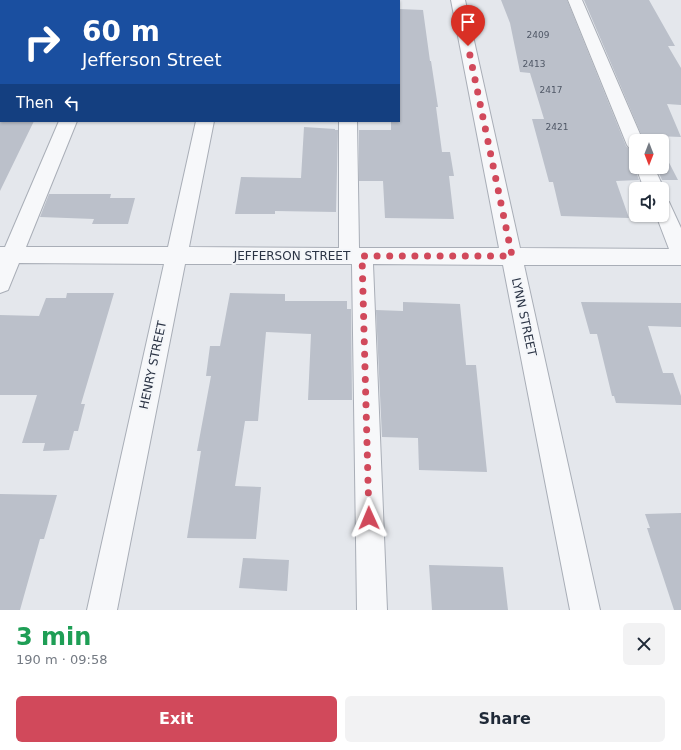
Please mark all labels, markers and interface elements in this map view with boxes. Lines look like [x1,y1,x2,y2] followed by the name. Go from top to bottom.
[451,5,485,46] pin
[457,11,479,33] icon: arrive
[82,15,160,48] text: 60 m
[16,16,68,68] icon: right
[527,30,550,40] house number: 2409
[82,49,221,70] text: Jefferson Street
[523,59,545,69] house number: 2413
[540,85,562,95] house number: 2417
[61,92,83,114] icon: left
[16,94,53,112] text: Then
[546,122,568,132] house number: 2421
[629,134,669,174] north arrow
[629,134,669,222] map controls
[629,182,669,222] button: sound
[233,249,351,263] street label: JEFFERSON STREET
[509,276,539,358] street label: LYNN STREET
[137,319,169,411] street label: HENRY STREET
[348,497,390,539] position arrow
[16,623,91,651] text: 3 min
[623,623,665,665] button: close
[16,652,107,667] text: 190 m · 09:58
[16,696,337,742] button: Exit
[345,696,665,742] button: Share

